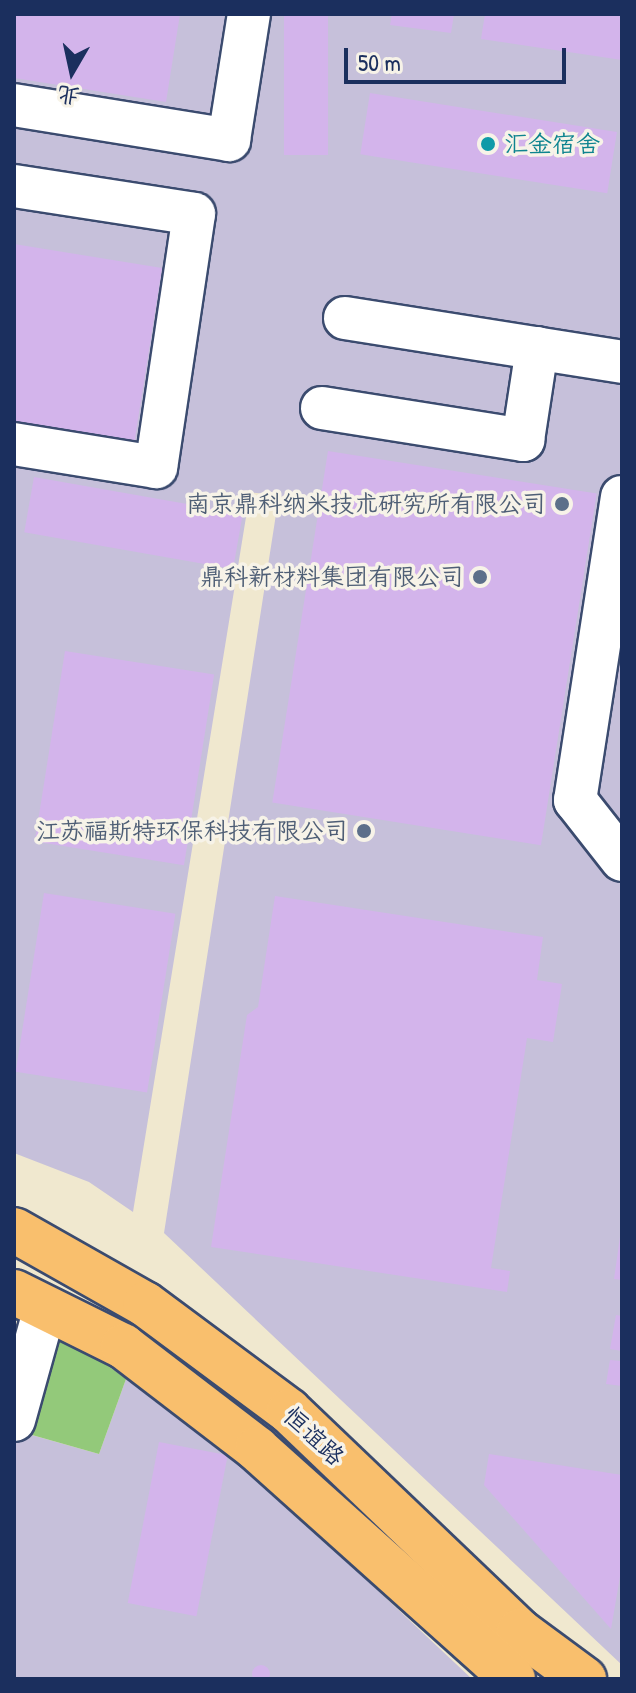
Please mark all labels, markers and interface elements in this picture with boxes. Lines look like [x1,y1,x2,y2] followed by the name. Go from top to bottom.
[32,32,112,112] north arrow
[348,32,570,82] scale bar
[358,46,401,78] text: 50 m
[55,79,81,112] text: 北
[504,130,600,158] place label: 汇金宿舍
[479,135,497,153] marker: 汇金宿舍
[186,490,546,518] place label: 南京鼎科纳米技术研究所有限公司
[553,495,571,513] marker: 南京鼎科纳米技术研究所有限公司
[200,563,464,591] place label: 鼎科新材料集团有限公司
[471,568,489,586] marker: 鼎科新材料集团有限公司
[36,817,348,845] place label: 江苏福斯特环保科技有限公司
[355,822,373,840] marker: 江苏福斯特环保科技有限公司
[278,1401,350,1471] street label: 恒谊路

